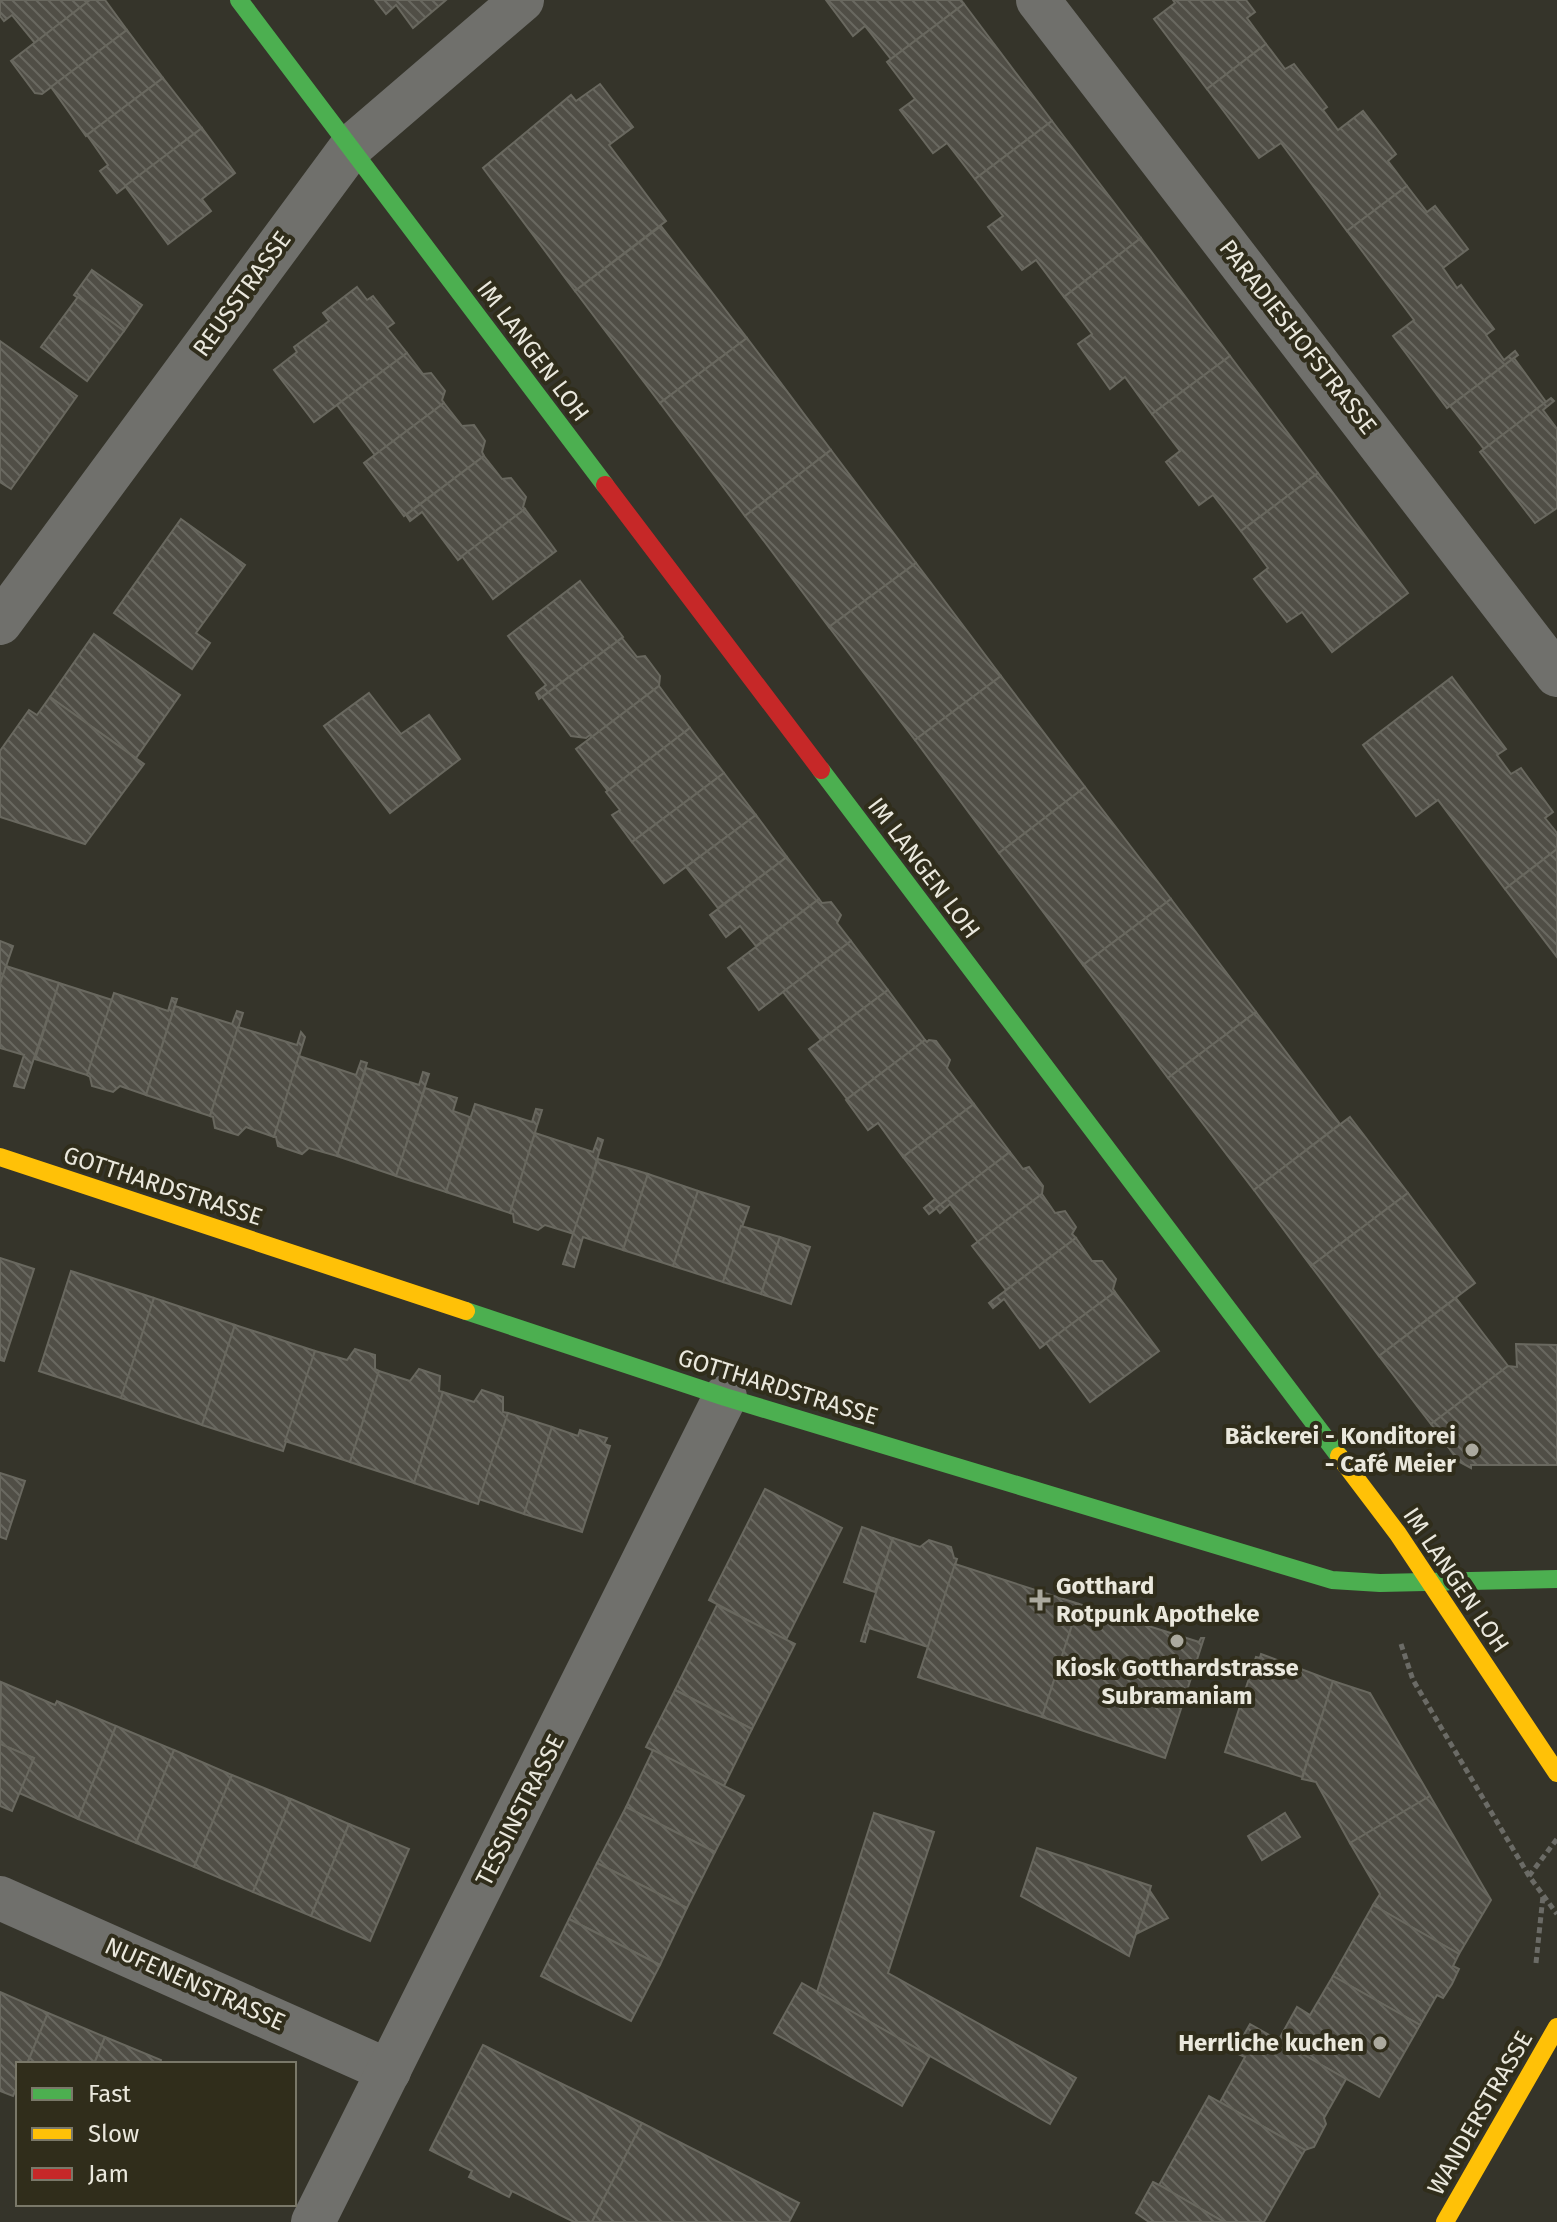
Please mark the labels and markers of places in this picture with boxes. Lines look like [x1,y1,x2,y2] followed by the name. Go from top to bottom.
[1225,1422,1456,1478] place label: Bäckerei - Konditorei - Café Meier
[1463,1441,1481,1459] marker: Bäckerei - Konditorei - Café Meier
[1056,1572,1260,1628] place label: Gotthard Rotpunk Apotheke
[1031,1591,1049,1609] marker: Gotthard Rotpunk Apotheke
[1168,1632,1186,1650] marker: Kiosk Gotthardstrasse Subramaniam
[1055,1654,1299,1710] place label: Kiosk Gotthardstrasse Subramaniam
[1178,2029,1364,2057] place label: Herrliche kuchen
[1371,2034,1389,2052] marker: Herrliche kuchen

